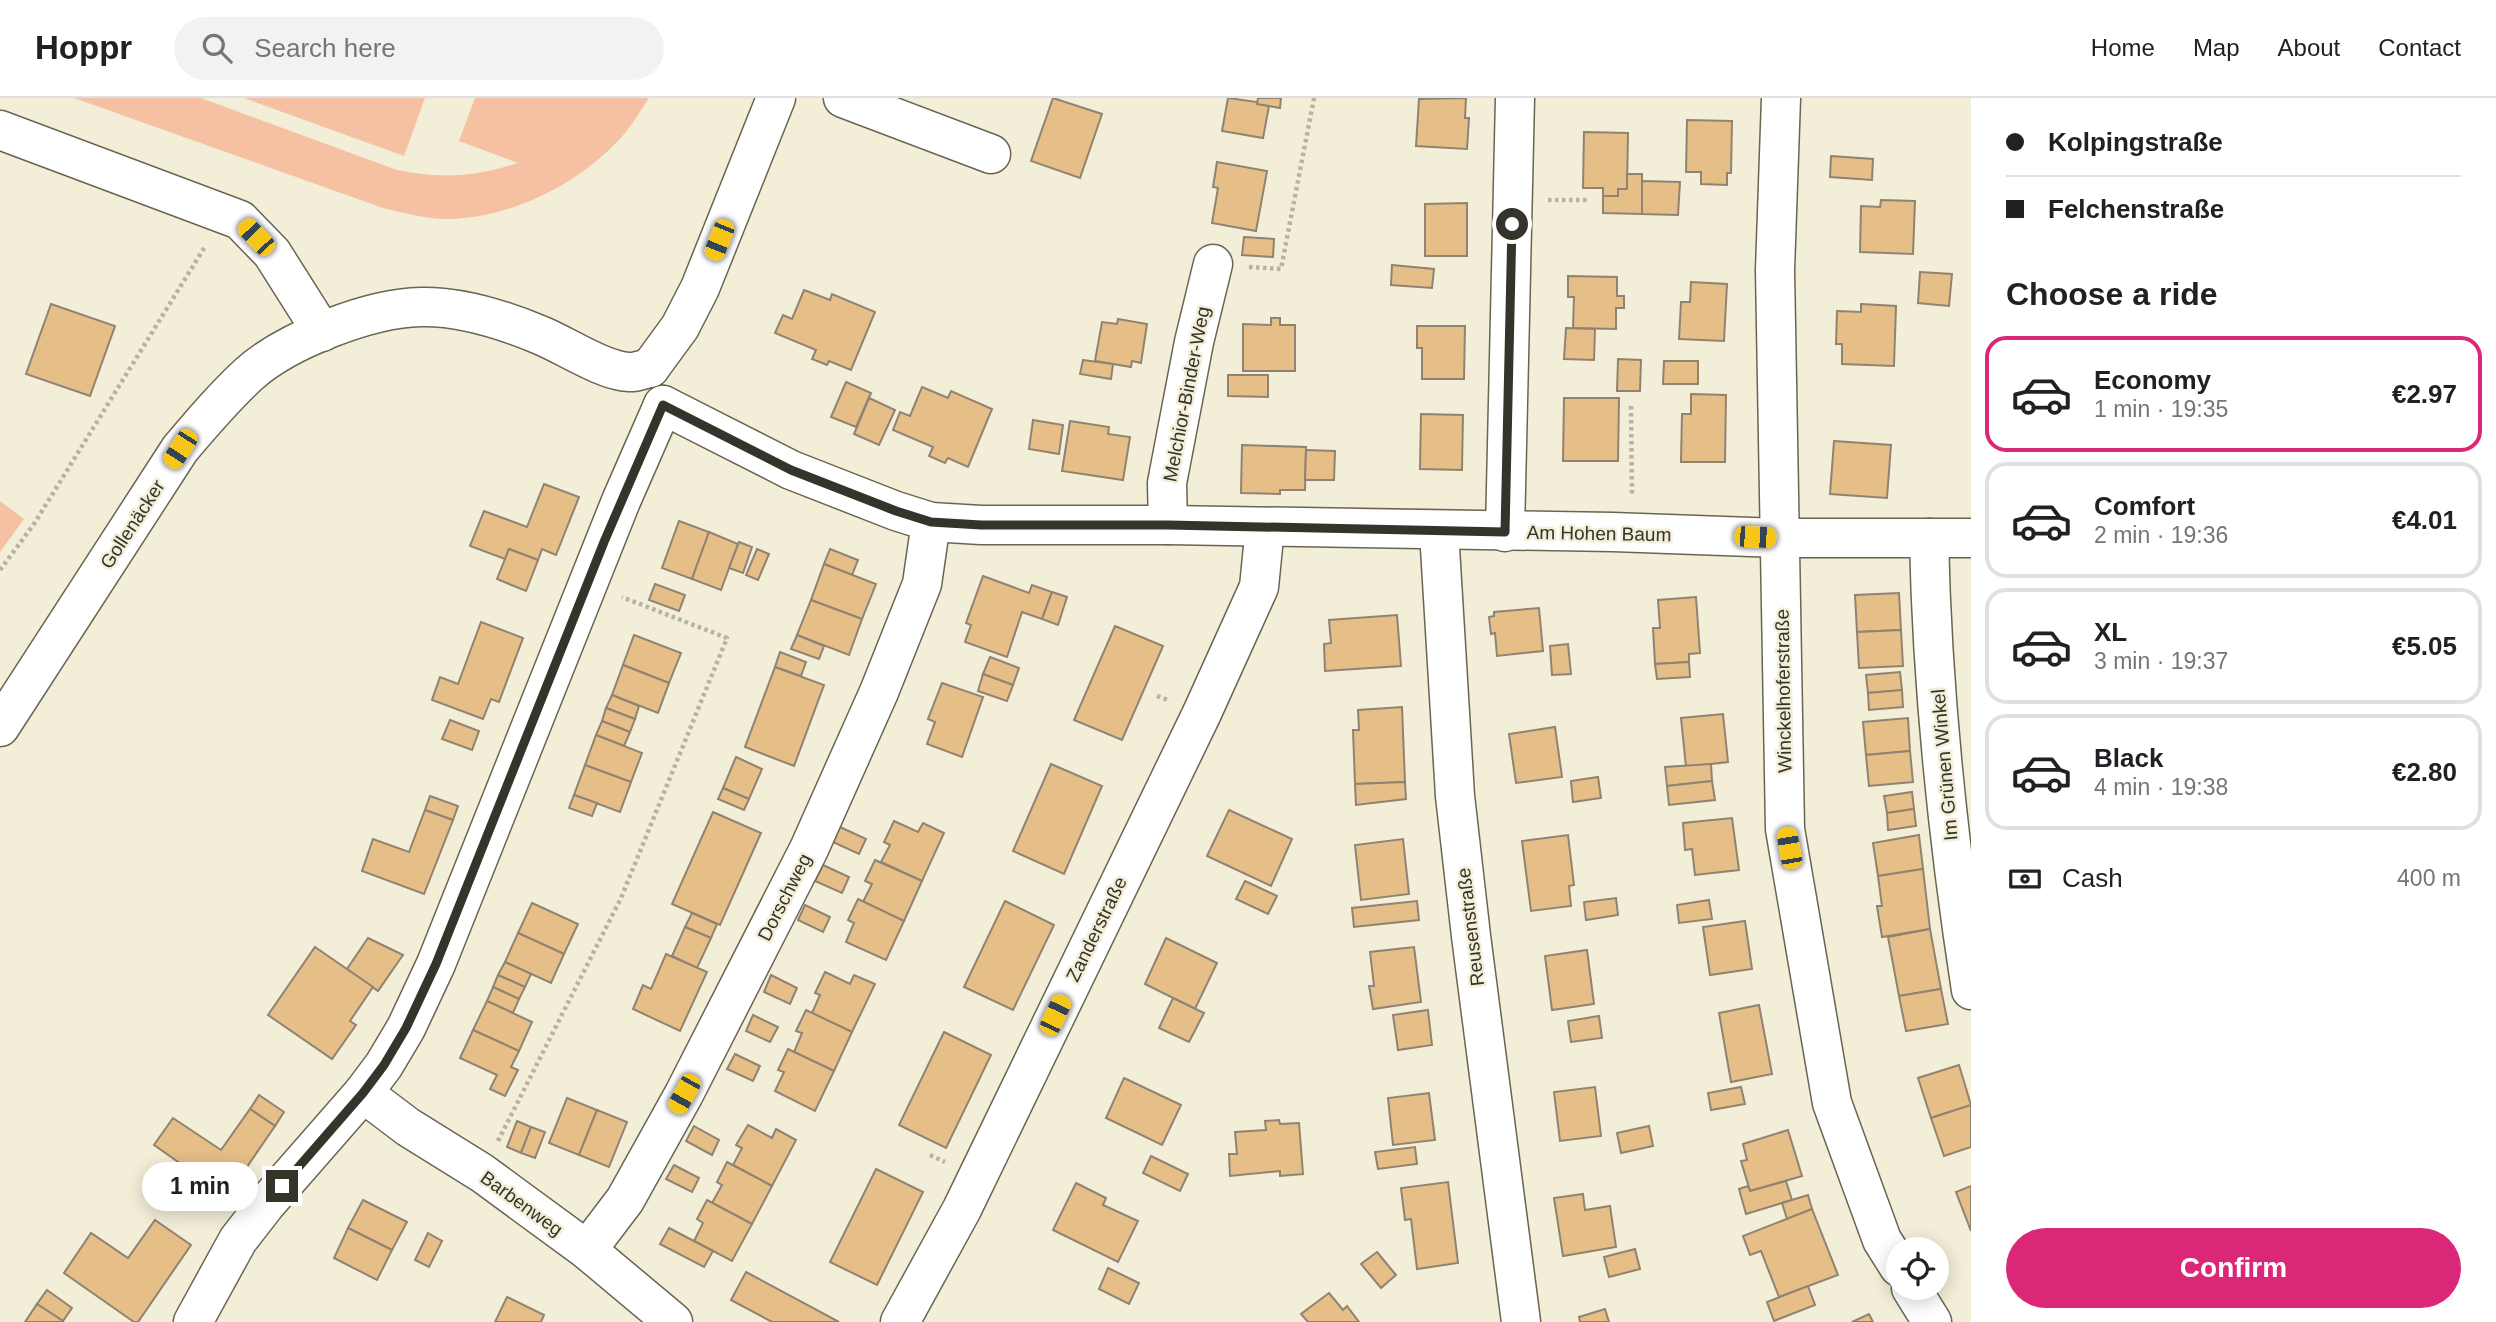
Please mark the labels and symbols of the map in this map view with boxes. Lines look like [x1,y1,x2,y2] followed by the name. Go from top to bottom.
[1496,208,1528,240] route start
[234,215,279,259] car
[702,217,737,263] car
[1159,305,1214,484] street label: Melchior-Binder-Weg
[160,426,201,472] car
[96,475,169,573] street label: Gollenäcker
[1526,522,1672,545] street label: Am Hohen Baum
[1734,526,1777,548] car
[1772,609,1795,773] street label: Winckelhoferstraße
[1927,688,1962,842] street label: Im Grünen Winkel
[1776,825,1803,871] car
[754,850,815,944] street label: Dorschweg
[1453,866,1488,987] street label: Reusenstraße
[1062,873,1131,985] street label: Zanderstraße
[1037,992,1074,1038] car
[665,1071,704,1117] car
[142,1162,258,1210] callout: 1 min
[477,1167,567,1240] street label: Barbenweg
[266,1170,298,1202] route end

